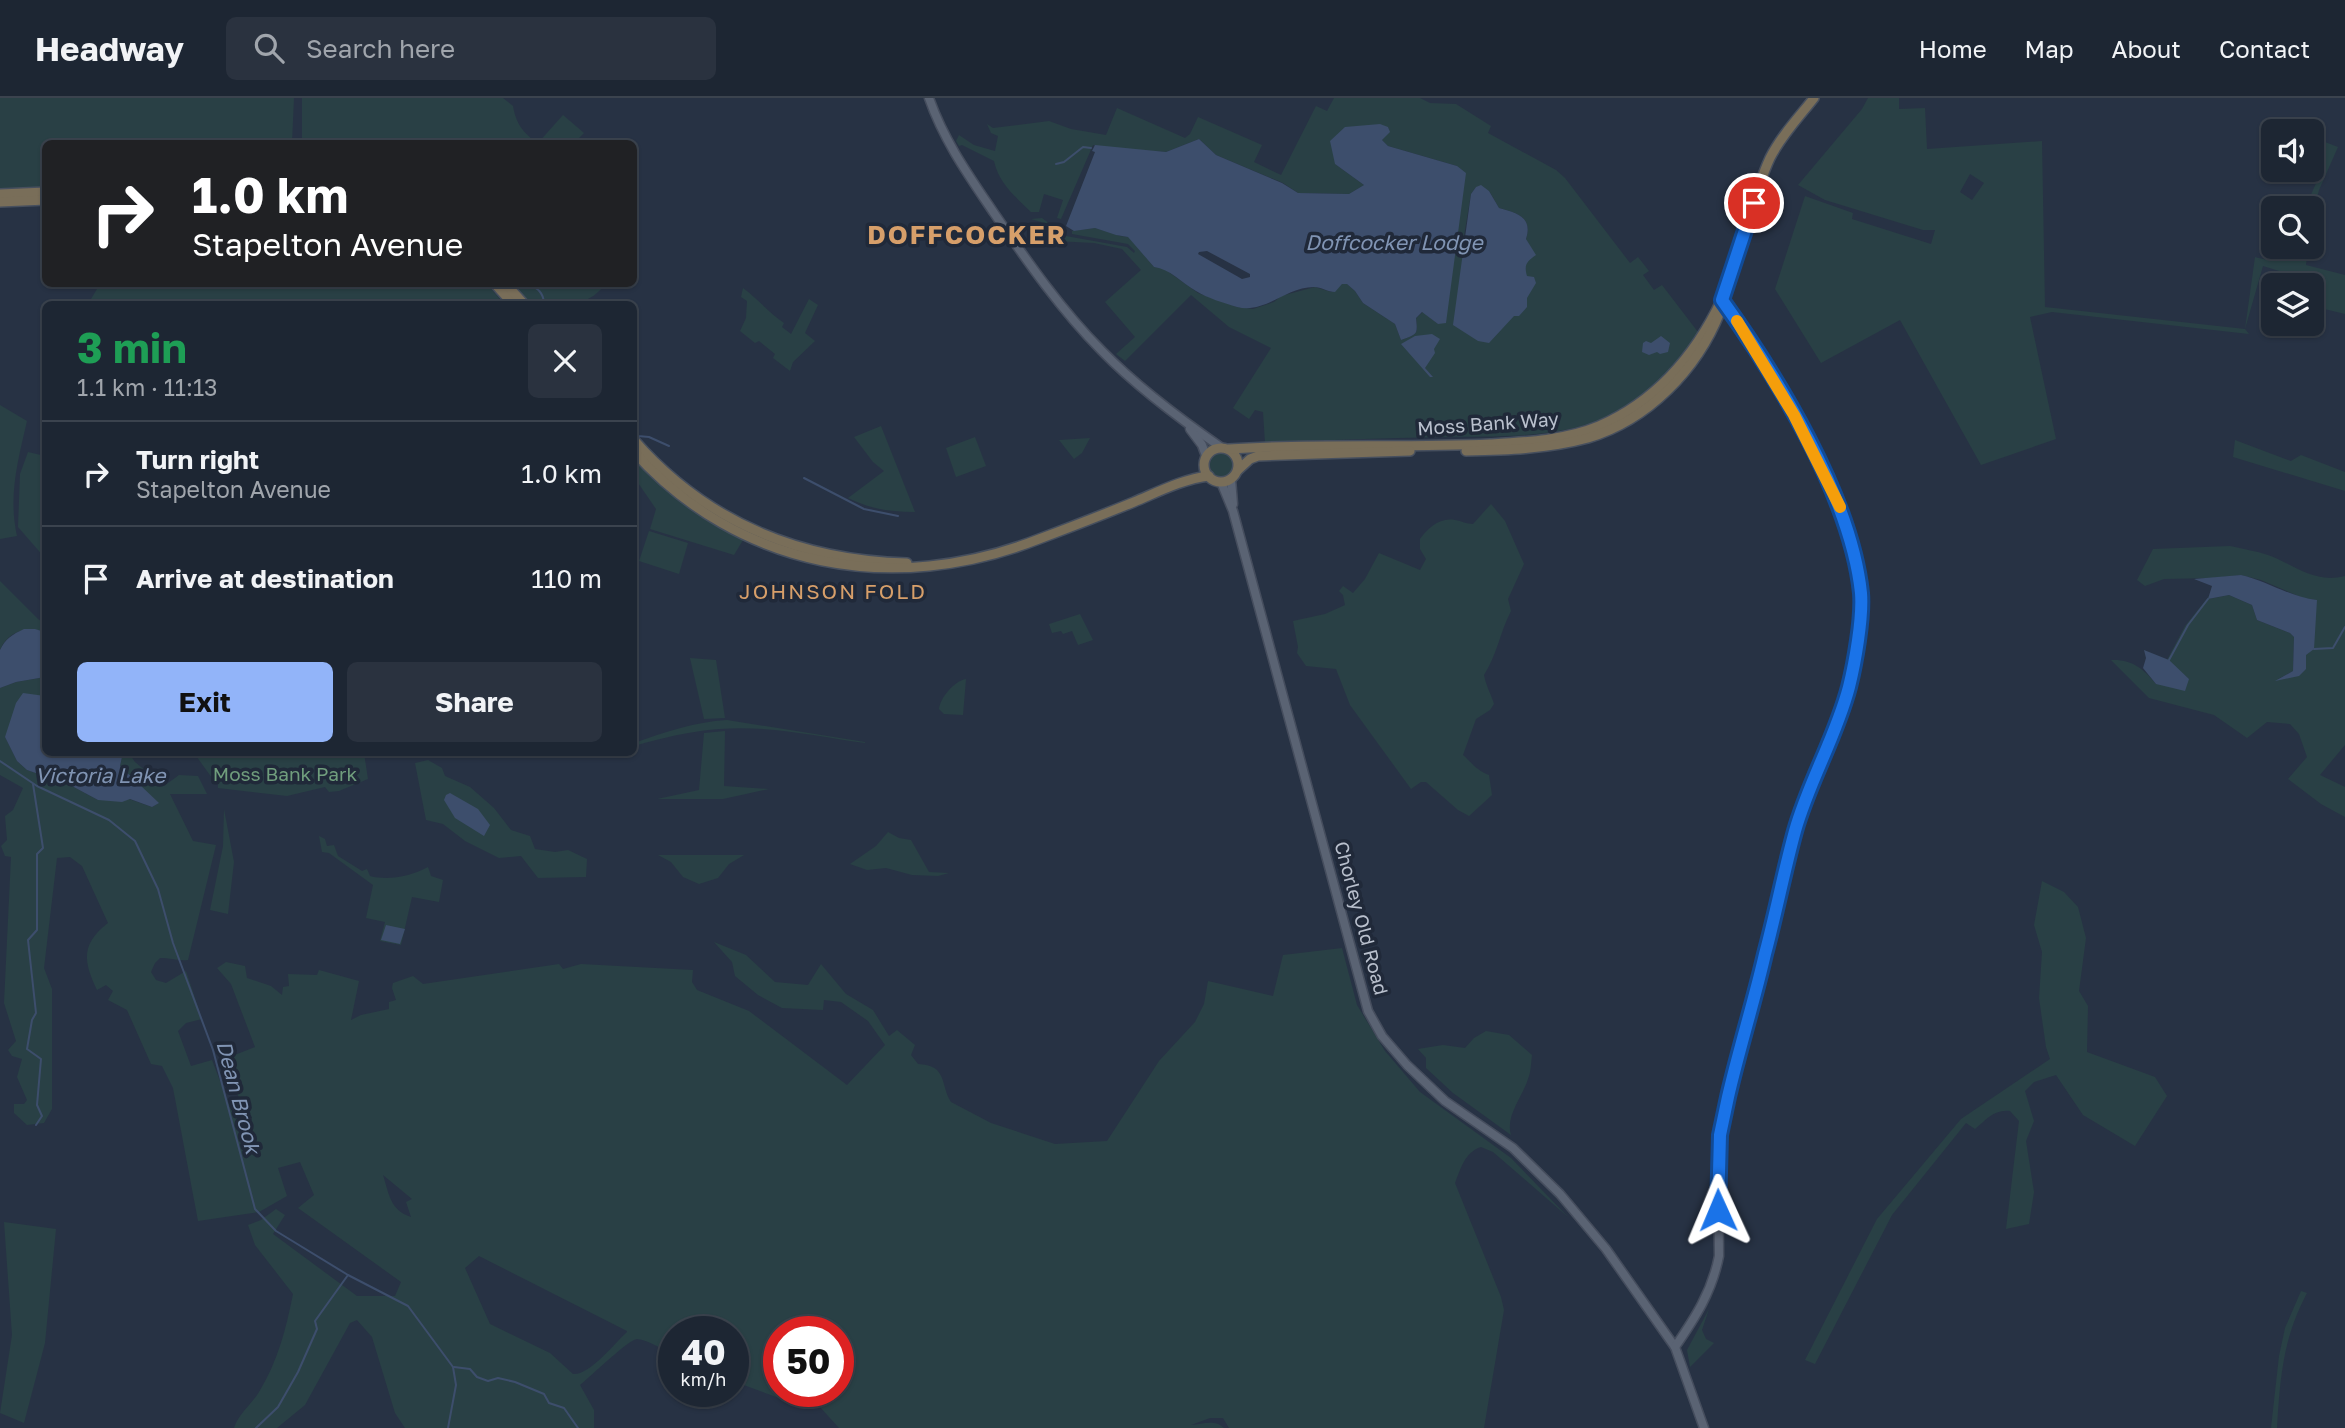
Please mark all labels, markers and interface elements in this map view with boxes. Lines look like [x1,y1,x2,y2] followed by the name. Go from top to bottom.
[226,17,716,80] search box
[35,29,184,68] text: Headway
[250,29,288,67] icon: search
[306,33,455,64] text: Search here
[1919,34,1987,63] text: Home
[2025,34,2074,63] text: Map
[2112,34,2181,63] text: About
[2219,34,2310,63] text: Contact
[2261,119,2324,336] map controls
[2261,119,2324,182] button: sound
[192,165,348,224] text: 1.0 km
[77,168,168,259] icon: right
[1724,173,1784,233] pin
[1735,184,1773,222] icon: arrive
[2261,196,2324,259] button: search
[867,219,1067,250] district label: DOFFCOCKER
[192,225,463,263] text: Stapelton Avenue
[1305,229,1484,255] water label: Doffcocker Lodge
[2261,273,2324,336] button: layers
[77,322,187,372] text: 3 min
[528,324,602,398] button: close
[77,373,218,401] text: 1.1 km · 11:13
[1416,407,1560,439] street label: Moss Bank Way
[136,444,259,475] text: Turn right
[77,455,115,493] icon: right
[521,458,602,489] text: 1.0 km
[136,475,331,503] text: Stapelton Avenue
[77,560,115,598] icon: arrive
[136,563,394,594] text: Arrive at destination
[531,563,602,594] text: 110 m
[739,578,927,604] district label: JOHNSON FOLD
[77,662,333,742] button: Exit
[347,662,602,742] button: Share
[35,762,167,788] water label: Victoria Lake
[213,762,357,785] park label: Moss Bank Park
[1330,839,1394,997] street label: Chorley Old Road
[211,1038,267,1158] water label: Dean Brook
[1681,1173,1755,1247] position arrow
[763,1316,854,1407] speed limit sign: 50
[681,1331,726,1373] text: 40
[681,1368,726,1390] text: km/h

